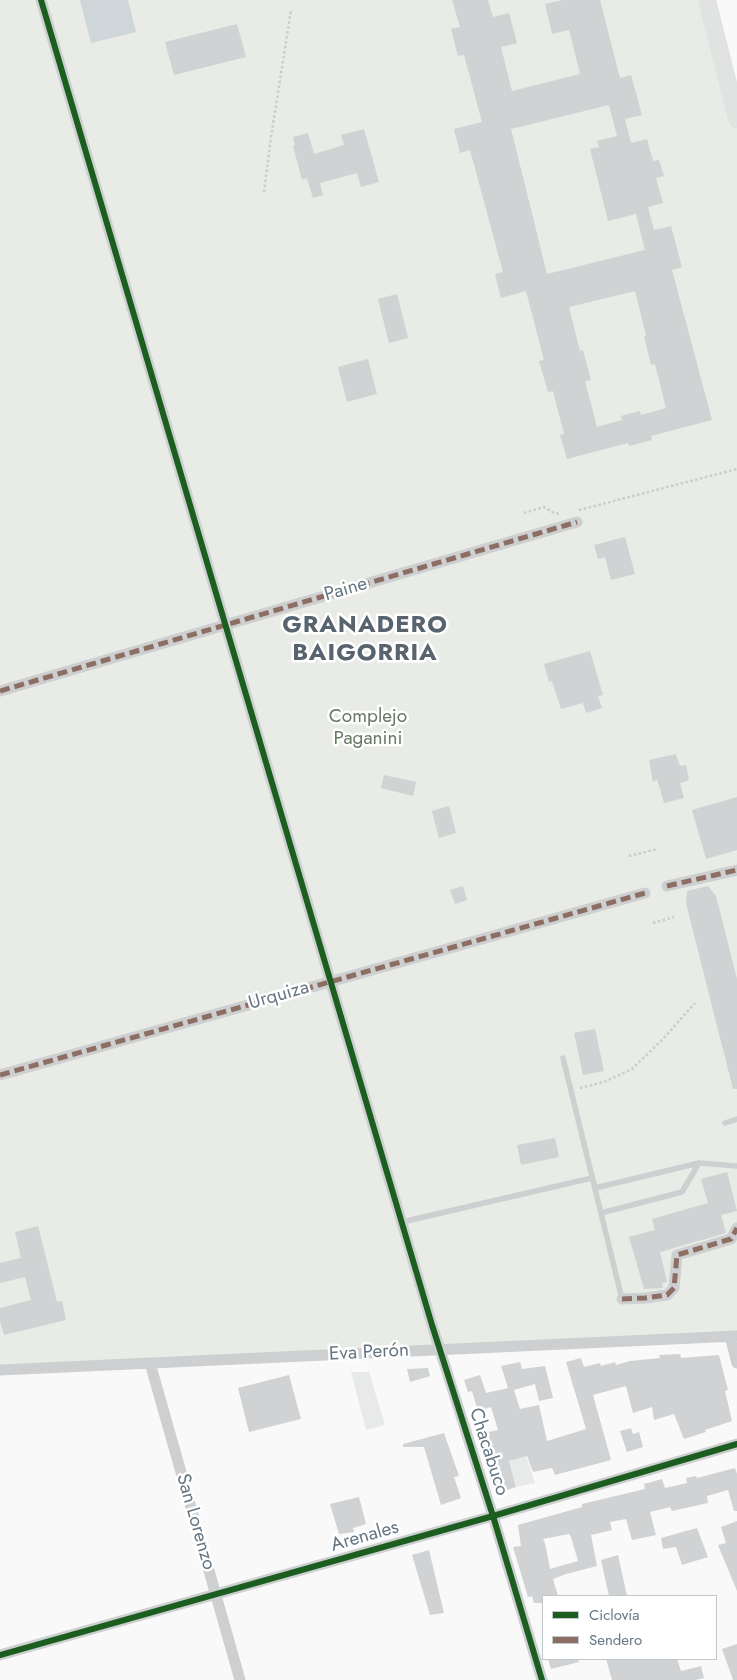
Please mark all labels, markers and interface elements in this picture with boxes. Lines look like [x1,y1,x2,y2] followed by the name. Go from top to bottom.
[322,573,370,607] street label: Paine
[281,612,449,668] district label: GRANADERO BAIGORRIA
[329,706,407,750] park label: Complejo Paganini
[246,977,312,1015] street label: Urquiza
[329,1340,409,1366] street label: Eva Perón
[463,1405,513,1499] street label: Chacabuco
[170,1471,220,1573] street label: San Lorenzo
[328,1516,402,1558] street label: Arenales
[542,1595,717,1660] legend
[589,1604,639,1626] text: Ciclovía
[589,1629,642,1651] text: Sendero

